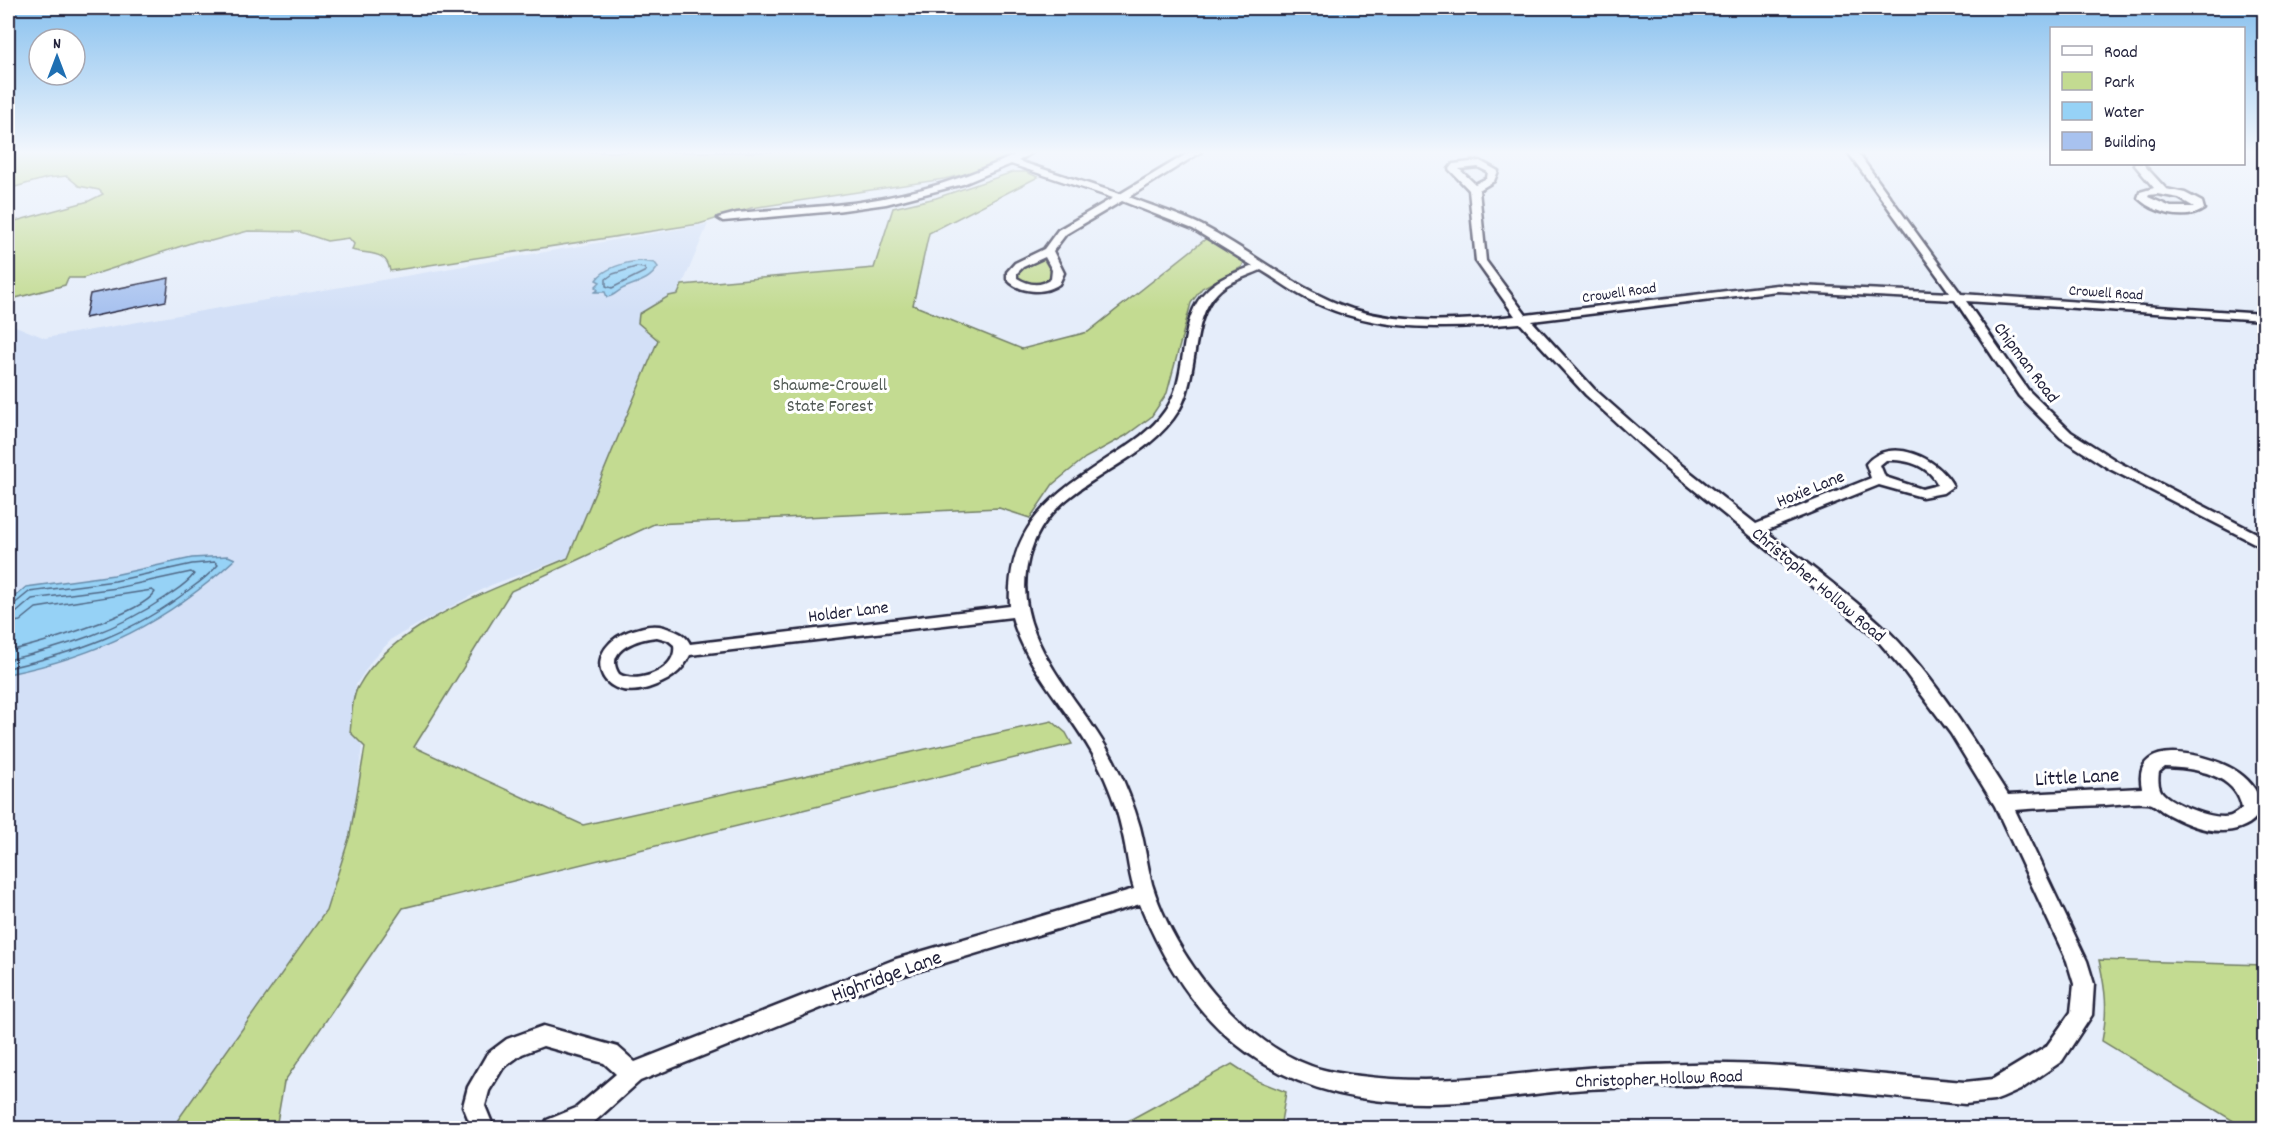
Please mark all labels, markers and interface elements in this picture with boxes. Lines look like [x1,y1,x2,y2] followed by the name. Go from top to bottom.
[27,27,87,87] north arrow
[2050,27,2245,165] legend
[53,33,61,56] text: N
[2104,41,2138,66] text: Road
[2104,71,2135,96] text: Park
[2104,101,2144,126] text: Water
[2104,131,2156,156] text: Building
[1581,278,1658,310] street label: Crowell Road
[2068,280,2144,308] street label: Crowell Road
[1986,318,2064,409] street label: Chipman Road
[773,374,888,420] park label: Shawme-Crowell State Forest
[1773,465,1849,515] street label: Hoxie Lane
[1745,522,1890,649] street label: Christopher Hollow Road
[807,596,890,631] street label: Holder Lane
[2034,762,2120,796] street label: Little Lane
[828,944,946,1012] street label: Highridge Lane
[1575,1065,1743,1096] street label: Christopher Hollow Road

